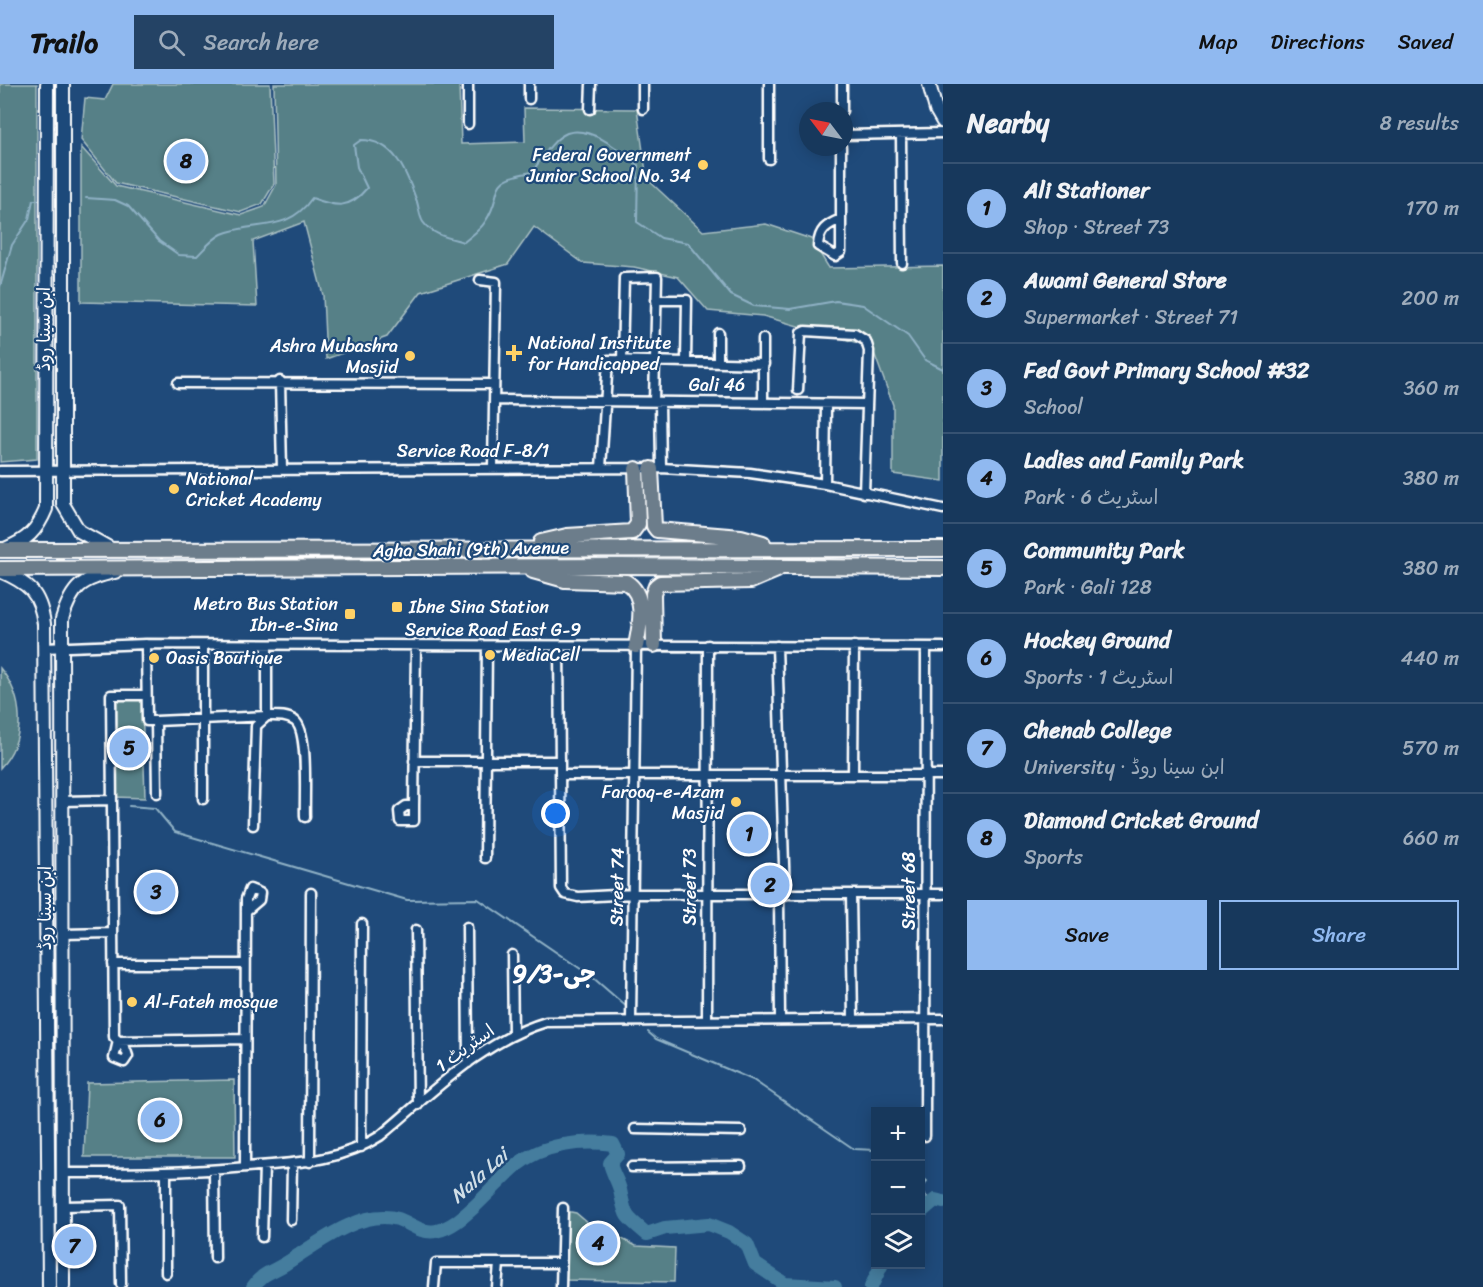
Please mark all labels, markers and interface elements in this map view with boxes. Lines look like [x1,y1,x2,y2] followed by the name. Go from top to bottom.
[134,15,554,69] search box
[30,18,98,67] text: Trailo
[203,23,319,62] text: Search here
[1199,23,1237,61] text: Map
[1270,23,1365,61] text: Directions
[1398,23,1453,61] text: Saved
[155,26,188,59] icon: search
[967,100,1049,146] text: Nearby
[799,102,853,156] north arrow
[1380,106,1459,141] text: 8 results
[166,138,206,184] pin: 8
[526,139,692,192] place label: Federal Government Junior School No. 34
[696,158,710,172] marker: Federal Government Junior School No. 34
[1024,171,1149,210] text: Ali Stationer
[982,191,991,226] text: 1
[1406,191,1459,226] text: 170 m
[1024,210,1169,245] text: Shop · Street 73
[1024,261,1227,300] text: Awami General Store
[981,281,992,316] text: 2
[1402,281,1459,316] text: 200 m
[28,287,60,371] street label: ابن سینا روڈ
[1024,300,1238,335] text: Supermarket · Street 71
[528,327,672,380] place label: National Institute for Handicapped
[269,330,400,383] place label: Ashra Mubashra Masjid
[505,344,523,362] marker: National Institute for Handicapped
[403,349,417,363] marker: Ashra Mubashra Masjid
[1024,351,1310,390] text: Fed Govt Primary School #32
[689,369,745,401] street label: Gali 46
[981,371,992,406] text: 3
[1403,371,1459,406] text: 360 m
[1024,390,1083,425] text: School
[397,435,550,467] street label: Service Road F-8/1
[1024,441,1244,480] text: Ladies and Family Park
[980,461,993,496] text: 4
[1403,461,1459,496] text: 380 m
[186,463,322,516] place label: National Cricket Academy
[1024,480,1158,515] text: Park · اسٹریٹ 6
[167,482,181,496] marker: National Cricket Academy
[372,531,570,567] street label: Agha Shahi (9th) Avenue
[1024,531,1184,570] text: Community Park
[980,551,993,586] text: 5
[1403,551,1459,586] text: 380 m
[1024,570,1152,605] text: Park · Gali 128
[194,588,338,641] place label: Metro Bus Station Ibn-e-Sina
[408,591,549,623] place label: Ibne Sina Station
[390,600,404,614] marker: Ibne Sina Station
[343,607,357,621] marker: Metro Bus Station Ibn-e-Sina
[405,614,581,646] street label: Service Road East G-9
[1024,621,1171,660] text: Hockey Ground
[502,639,581,671] place label: MediaCell
[981,641,992,676] text: 6
[1401,641,1459,676] text: 440 m
[166,642,283,674] place label: Oasis Boutique
[483,648,497,662] marker: MediaCell
[147,651,161,665] marker: Oasis Boutique
[1024,660,1173,695] text: Sports · اسٹریٹ 1
[1024,711,1172,750] text: Chenab College
[110,726,148,770] pin: 5
[981,731,992,766] text: 7
[1402,731,1459,766] text: 570 m
[1024,750,1225,785] text: University · ابن سینا روڈ
[602,776,726,829] place label: Farooq-e-Azam Masjid
[729,795,743,809] marker: Farooq-e-Azam Masjid
[541,799,570,828] your location
[1024,801,1258,840] text: Diamond Cricket Ground
[730,812,768,856] pin: 1
[980,821,993,856] text: 8
[1403,821,1459,856] text: 660 m
[1024,840,1083,875] text: Sports
[600,847,634,927] street label: Street 74
[674,848,706,926] street label: Street 73
[893,852,925,930] street label: Street 68
[750,862,790,908] pin: 2
[29,866,61,950] street label: ابن سینا روڈ
[136,870,176,914] pin: 3
[967,900,1207,970] button: Save
[1219,900,1459,970] button: Share
[512,953,596,995] district label: جی-9/3
[143,986,278,1018] place label: Al-Fateh mosque
[125,995,139,1009] marker: Al-Fateh mosque
[428,1015,502,1081] street label: اسٹریٹ 1
[140,1098,180,1142] pin: 6
[871,1107,925,1269] map controls
[871,1107,925,1161] button: +
[441,1137,520,1212] water label: Nala Lai
[871,1161,925,1215] button: −
[871,1215,925,1269] button: layers
[578,1220,618,1266] pin: 4
[54,1224,94,1268] pin: 7

